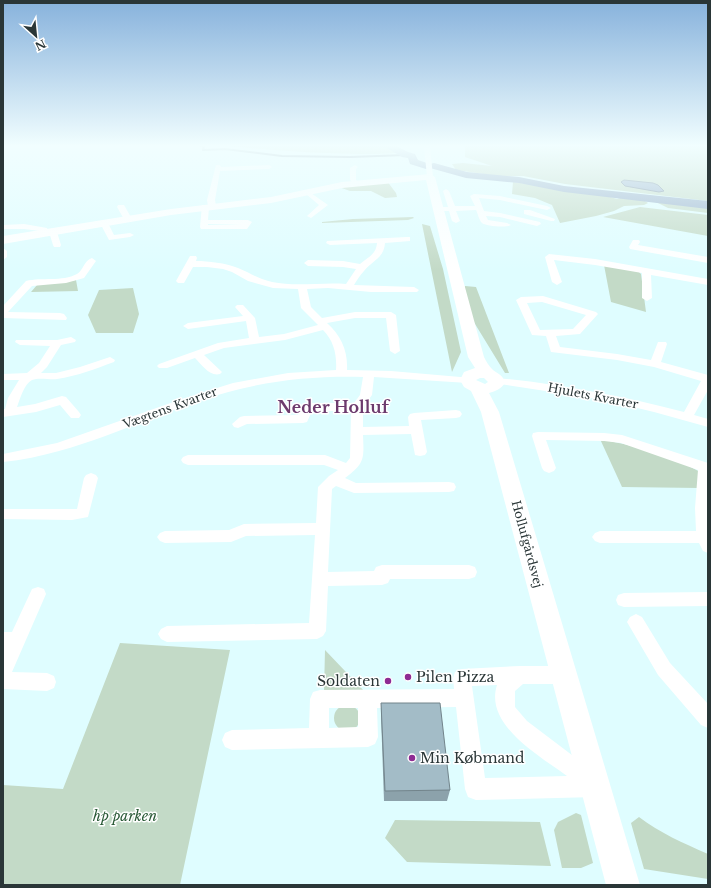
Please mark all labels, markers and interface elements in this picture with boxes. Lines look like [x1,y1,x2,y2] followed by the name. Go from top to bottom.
[16,16,56,56] north arrow
[32,36,48,54] text: N
[546,379,640,412] street label: Hjulets Kvarter
[120,383,219,432] street label: Vægtens Kvarter
[277,397,391,417] district label: Neder Holluf
[509,499,546,589] street label: Hollufgårdsvej
[416,668,495,686] place label: Pilen Pizza
[317,672,380,690] place label: Soldaten
[403,672,413,682] marker: Pilen Pizza
[383,676,393,686] marker: Soldaten
[420,749,525,767] place label: Min Købmand
[407,753,417,763] marker: Min Købmand
[92,807,157,825] park label: hp parken

